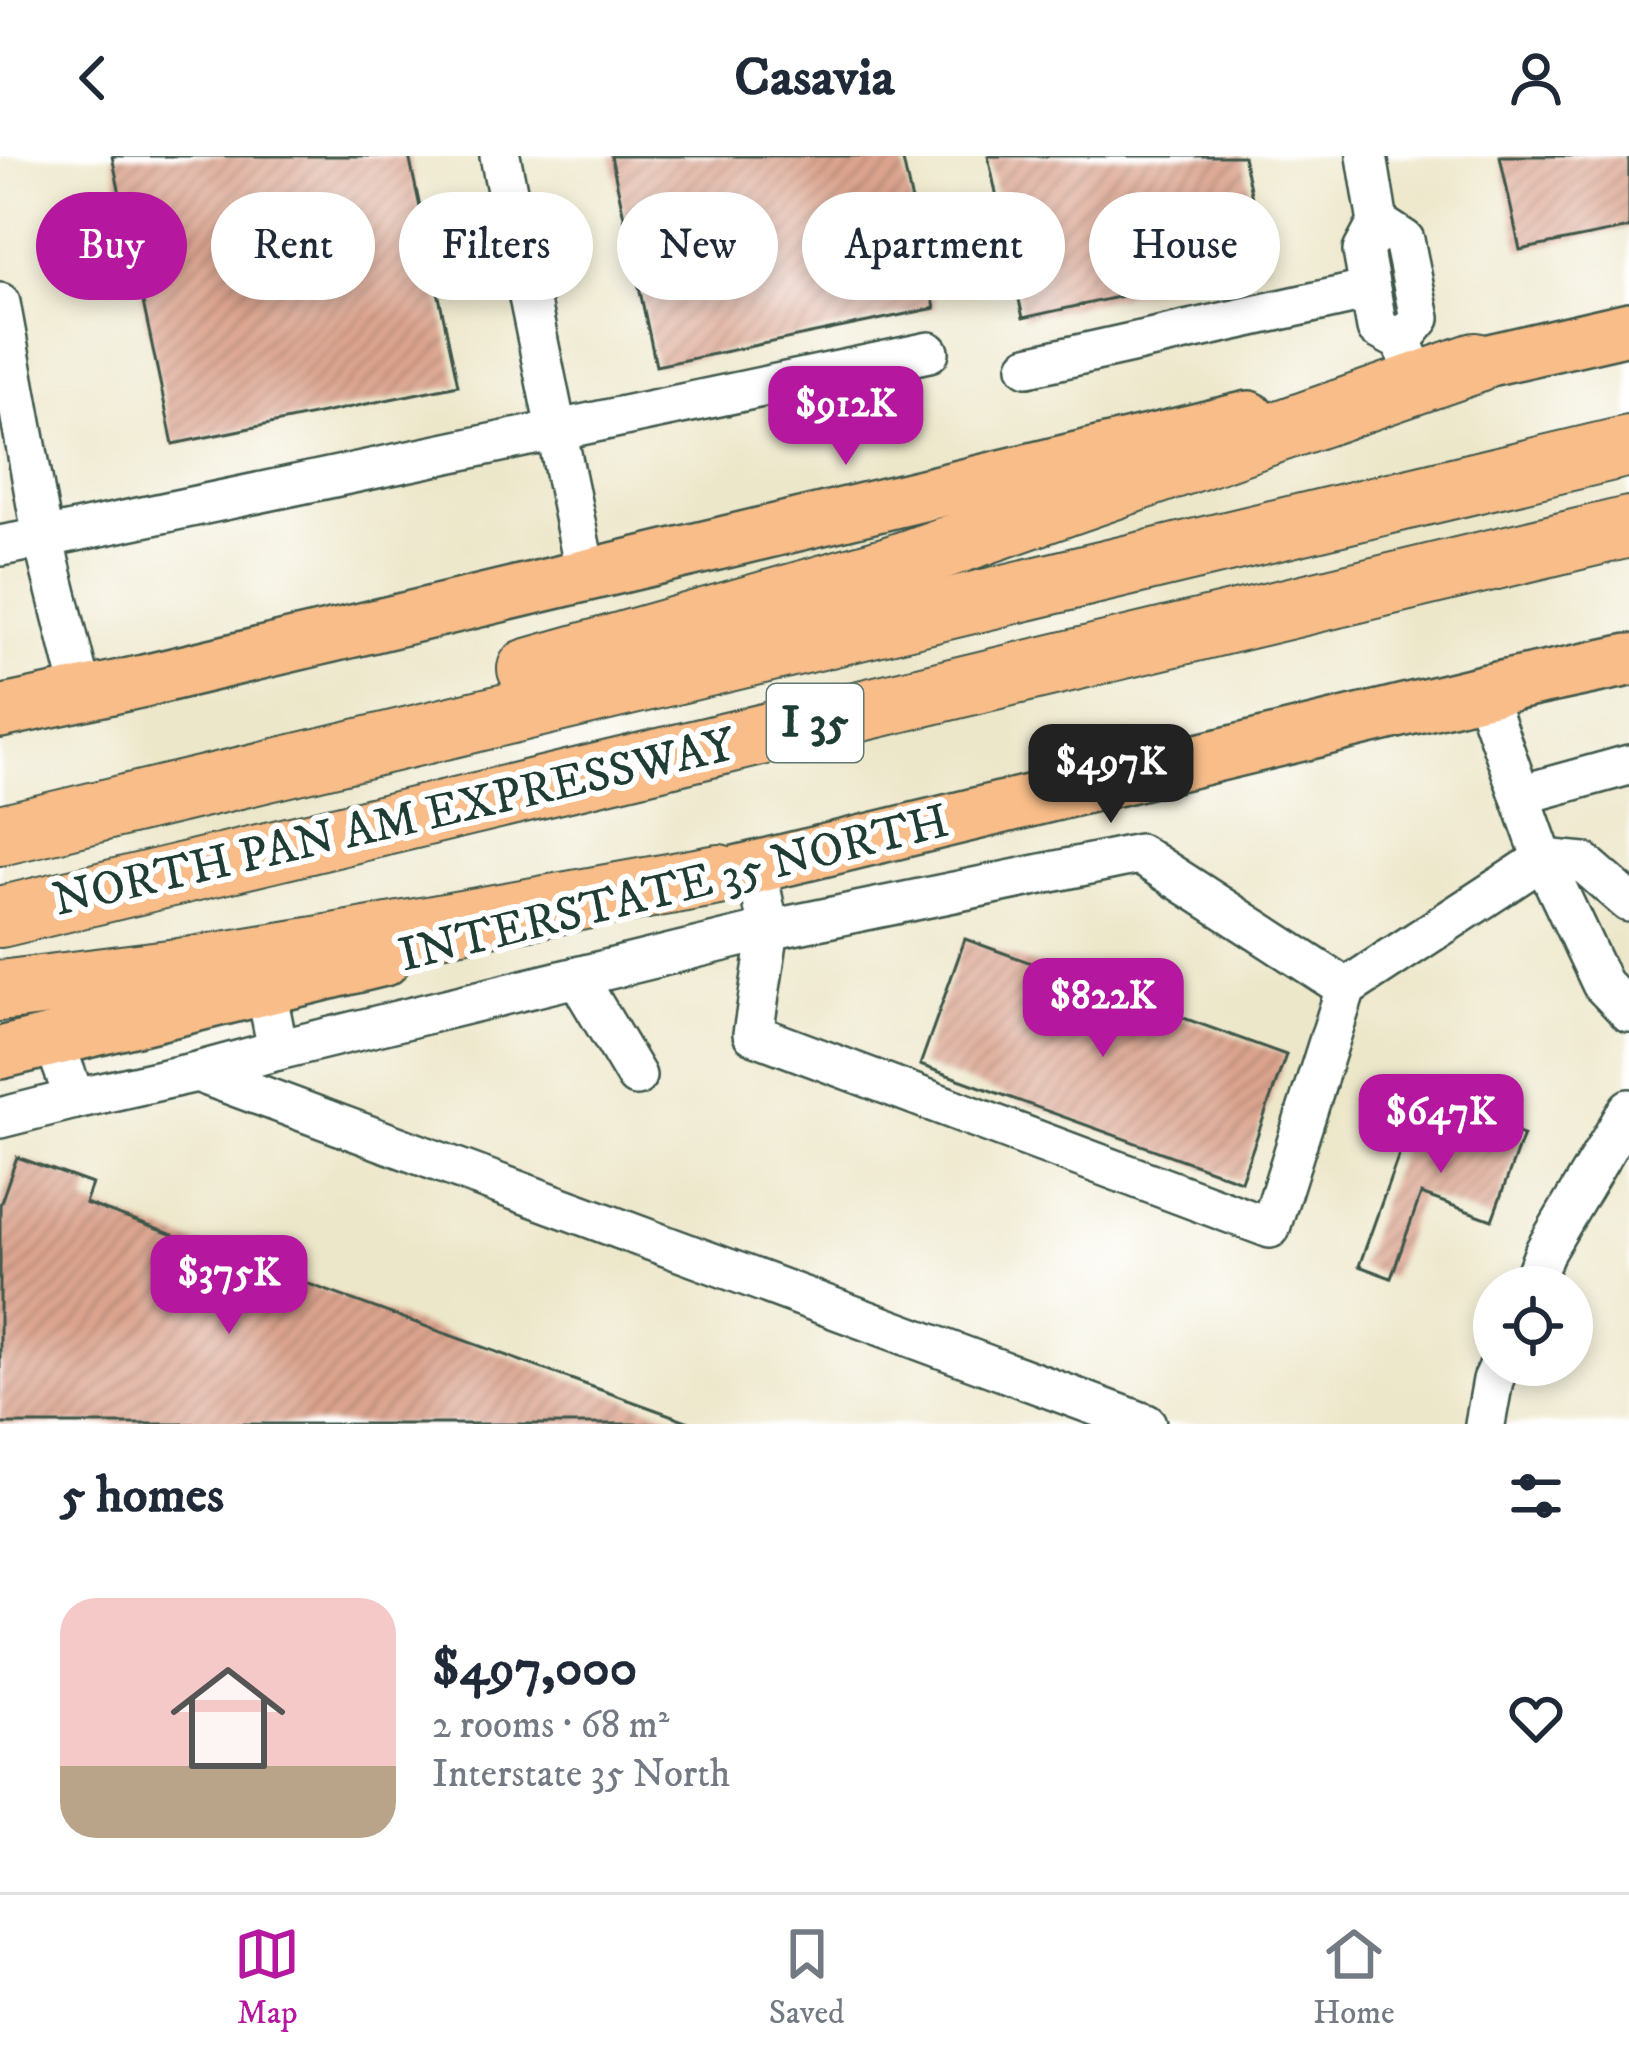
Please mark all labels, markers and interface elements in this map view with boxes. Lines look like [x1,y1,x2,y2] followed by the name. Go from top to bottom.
[60,45,126,111] icon: back
[734,45,895,112] text: Casavia
[1503,45,1569,111] icon: person
[36,192,187,300] chip: Buy
[211,192,375,300] chip: Rent
[399,192,593,300] chip: Filters
[617,192,778,300] chip: New
[802,192,1065,300] chip: Apartment
[1089,192,1280,300] chip: House
[762,366,930,468] pin: $912K
[795,380,897,429] text: $912K
[767,684,863,762] road number: I 35
[47,715,742,931] street label: NORTH PAN AM EXPRESSWAY
[1027,724,1195,826] pin: $497K
[1055,738,1167,787] text: $497K
[393,792,955,986] street label: INTERSTATE 35 NORTH
[1019,958,1187,1060] pin: $822K
[1050,972,1156,1021] text: $822K
[1357,1074,1525,1176] pin: $647K
[1386,1088,1496,1137] text: $647K
[145,1235,313,1337] pin: $375K
[177,1249,281,1298] text: $375K
[1473,1266,1593,1386] map controls
[1473,1266,1593,1386] button: locate
[1503,1463,1569,1529] icon: filters
[60,1464,224,1528] text: 5 homes
[432,1637,637,1701] text: $497,000
[156,1646,300,1790] icon: home
[1503,1685,1569,1751] icon: heart
[432,1701,669,1750] text: 2 rooms · 68 m²
[432,1750,730,1799] text: Interstate 35 North
[234,1921,300,2034] tab: Map
[769,1921,845,2034] tab: Saved
[1313,1921,1395,2034] tab: Home

